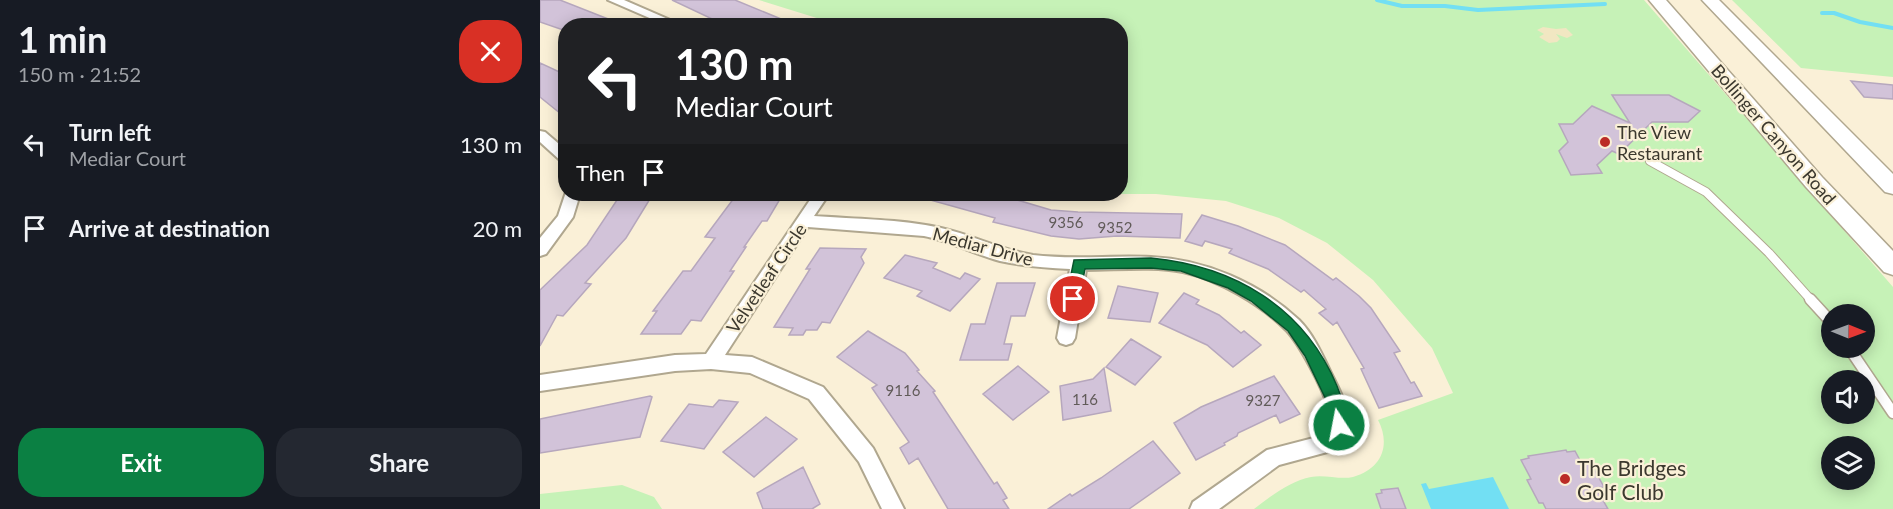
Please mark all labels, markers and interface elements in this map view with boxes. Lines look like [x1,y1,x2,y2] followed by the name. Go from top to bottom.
[18,17,107,61] text: 1 min
[459,20,522,83] button: close
[675,39,793,89] text: 130 m
[576,42,654,120] icon: left
[1707,59,1841,209] street label: Bollinger Canyon Road
[18,62,141,86] text: 150 m · 21:52
[675,90,833,123] text: Mediar Court
[69,119,151,146] text: Turn left
[1617,121,1703,164] place label: The View Restaurant
[18,128,51,161] icon: left
[460,131,522,158] text: 130 m
[1598,135,1612,149] marker: The View Restaurant
[69,146,186,170] text: Mediar Court
[637,156,670,189] icon: arrive
[576,159,625,186] text: Then
[18,212,51,245] icon: arrive
[1049,213,1084,231] house number: 9356
[69,215,270,242] text: Arrive at destination
[473,215,522,242] text: 20 m
[1098,218,1132,236] house number: 9352
[721,219,811,337] street label: Velvetleaf Circle
[930,222,1036,270] street label: Mediar Drive
[1047,273,1098,324] pin
[1056,282,1089,315] icon: arrive
[1821,304,1875,358] north arrow
[1821,304,1875,490] map controls
[1821,370,1875,424] button: sound
[886,381,921,399] house number: 9116
[1072,390,1098,408] house number: 116
[1246,391,1281,409] house number: 9327
[1307,393,1371,457] position arrow
[18,428,264,497] button: Exit
[276,428,522,497] button: Share
[1821,436,1875,490] button: layers
[1577,455,1686,504] place label: The Bridges Golf Club
[1558,472,1572,486] marker: The Bridges Golf Club

